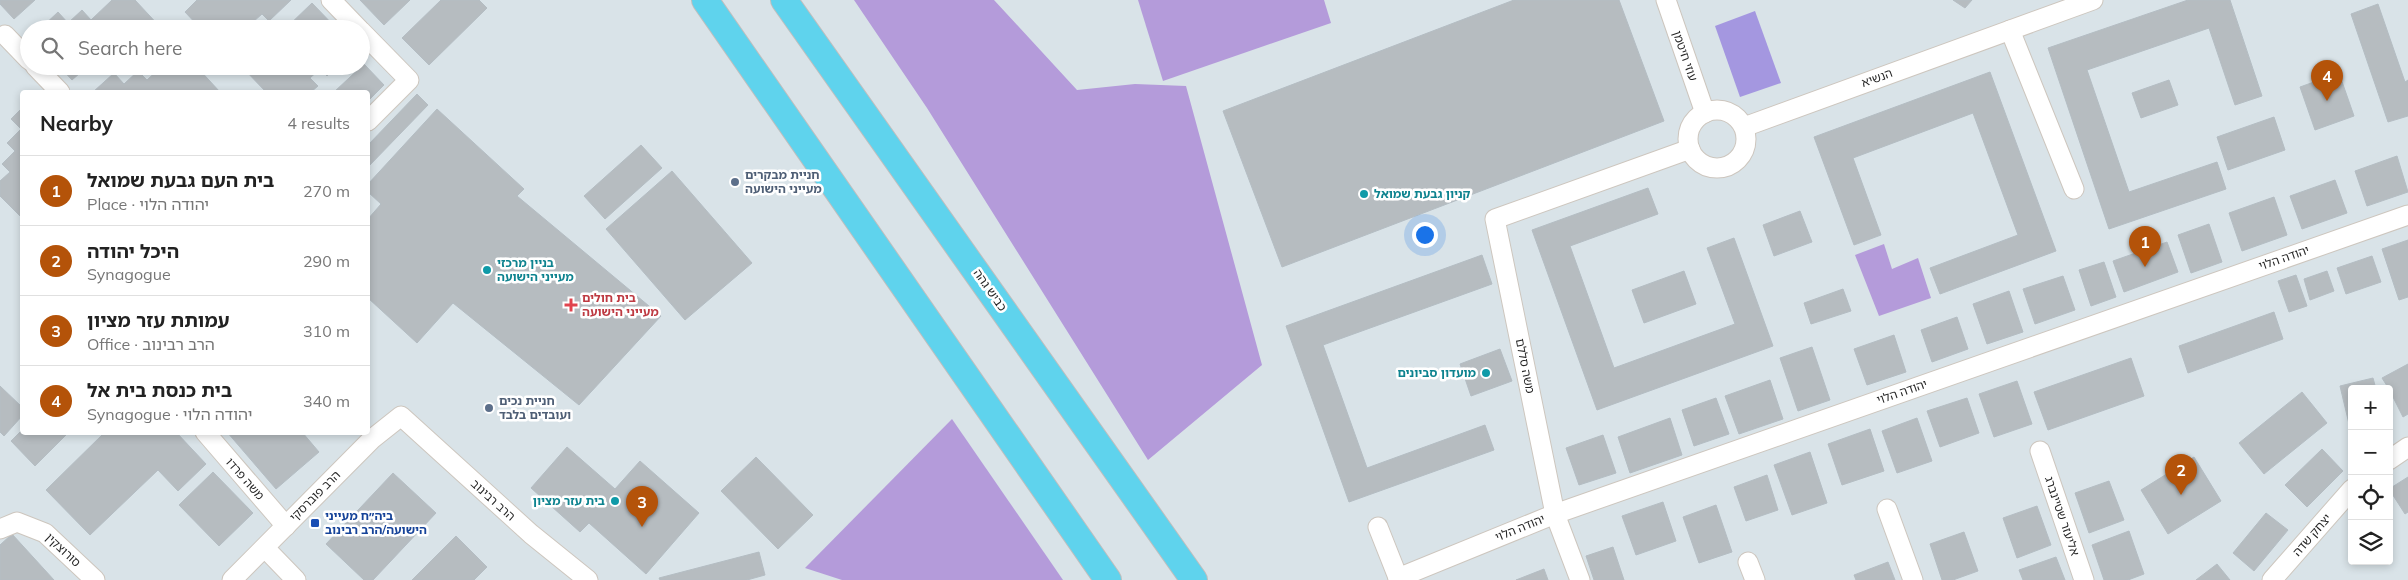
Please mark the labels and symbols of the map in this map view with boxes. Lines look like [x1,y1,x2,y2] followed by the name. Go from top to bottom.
[1670,29,1701,83] street label: עוזי חיטמן
[2311,60,2343,101] pin: 4
[1859,65,1894,90] street label: הנשיא
[745,167,822,196] place label: חניית מבקרים מעייני הישועה
[729,176,741,188] marker: חניית מבקרים מעייני הישועה
[1374,186,1471,201] place label: קניון גבעת שמואל
[1358,188,1370,200] marker: קניון גבעת שמואל
[1412,222,1438,248] your location
[2129,226,2161,267] pin: 1
[2257,242,2311,273] street label: יהודה הלוי
[497,255,574,284] place label: בניין מרכזי מעייני הישועה
[481,264,493,276] marker: בניין מרכזי מעייני הישועה
[970,266,1010,314] street label: כביש גהה
[582,290,659,319] place label: בית חולים מעייני הישועה
[564,298,578,312] marker: בית חולים מעייני הישועה
[1513,337,1538,395] street label: משה סללם
[1397,365,1477,380] place label: מועדון סביונים
[1480,367,1492,379] marker: מועדון סביונים
[1875,376,1929,407] street label: יהודה הלוי
[499,393,571,422] place label: חניית נכים ועובדים בלבד
[483,402,495,414] marker: חניית נכים ועובדים בלבד
[2165,454,2197,495] pin: 2
[223,455,268,503] street label: משה פרדו
[286,467,343,524] street label: הרב פוברסקי
[2042,474,2083,558] street label: אליעזר שטיינברג
[468,476,519,523] street label: הרב רבינוב
[626,486,658,527] pin: 3
[533,493,605,508] place label: בית עזר מציון
[609,495,621,507] marker: בית עזר מציון
[325,508,427,537] place label: ביה״ח מעייני הישועה/הרב רבינוב
[2289,510,2334,559] street label: יצחק שדה
[1493,511,1547,544] street label: יהודה הלוי
[309,517,321,529] marker: ביה״ח מעייני הישועה/הרב רבינוב
[43,530,84,570] street label: סורוצקין

